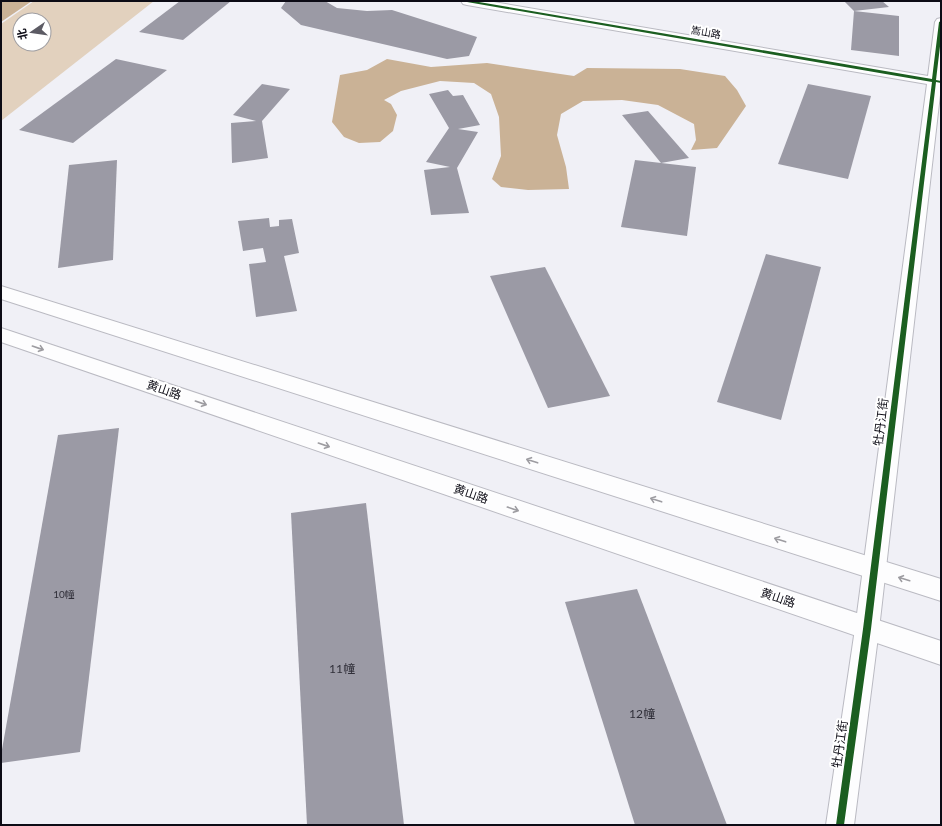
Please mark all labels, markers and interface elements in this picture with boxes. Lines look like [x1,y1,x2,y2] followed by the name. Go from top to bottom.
[12,12,52,52] north arrow
[690,23,722,41] street label: 嵩山路
[14,28,29,41] text: 北
[32,344,44,352] one-way arrow
[145,377,184,402] street label: 黄山路
[870,397,891,447] street label: 牡丹江街
[194,400,207,407] one-way arrow
[318,441,330,449] one-way arrow
[526,457,539,464] one-way arrow
[452,481,491,506] street label: 黄山路
[649,496,662,503] one-way arrow
[507,506,520,513] one-way arrow
[774,535,786,543] one-way arrow
[897,575,910,582] one-way arrow
[759,585,798,610] street label: 黄山路
[53,588,75,600] house number: 10幢
[329,661,355,676] house number: 11幢
[629,706,655,721] house number: 12幢
[829,719,850,769] street label: 牡丹江街

